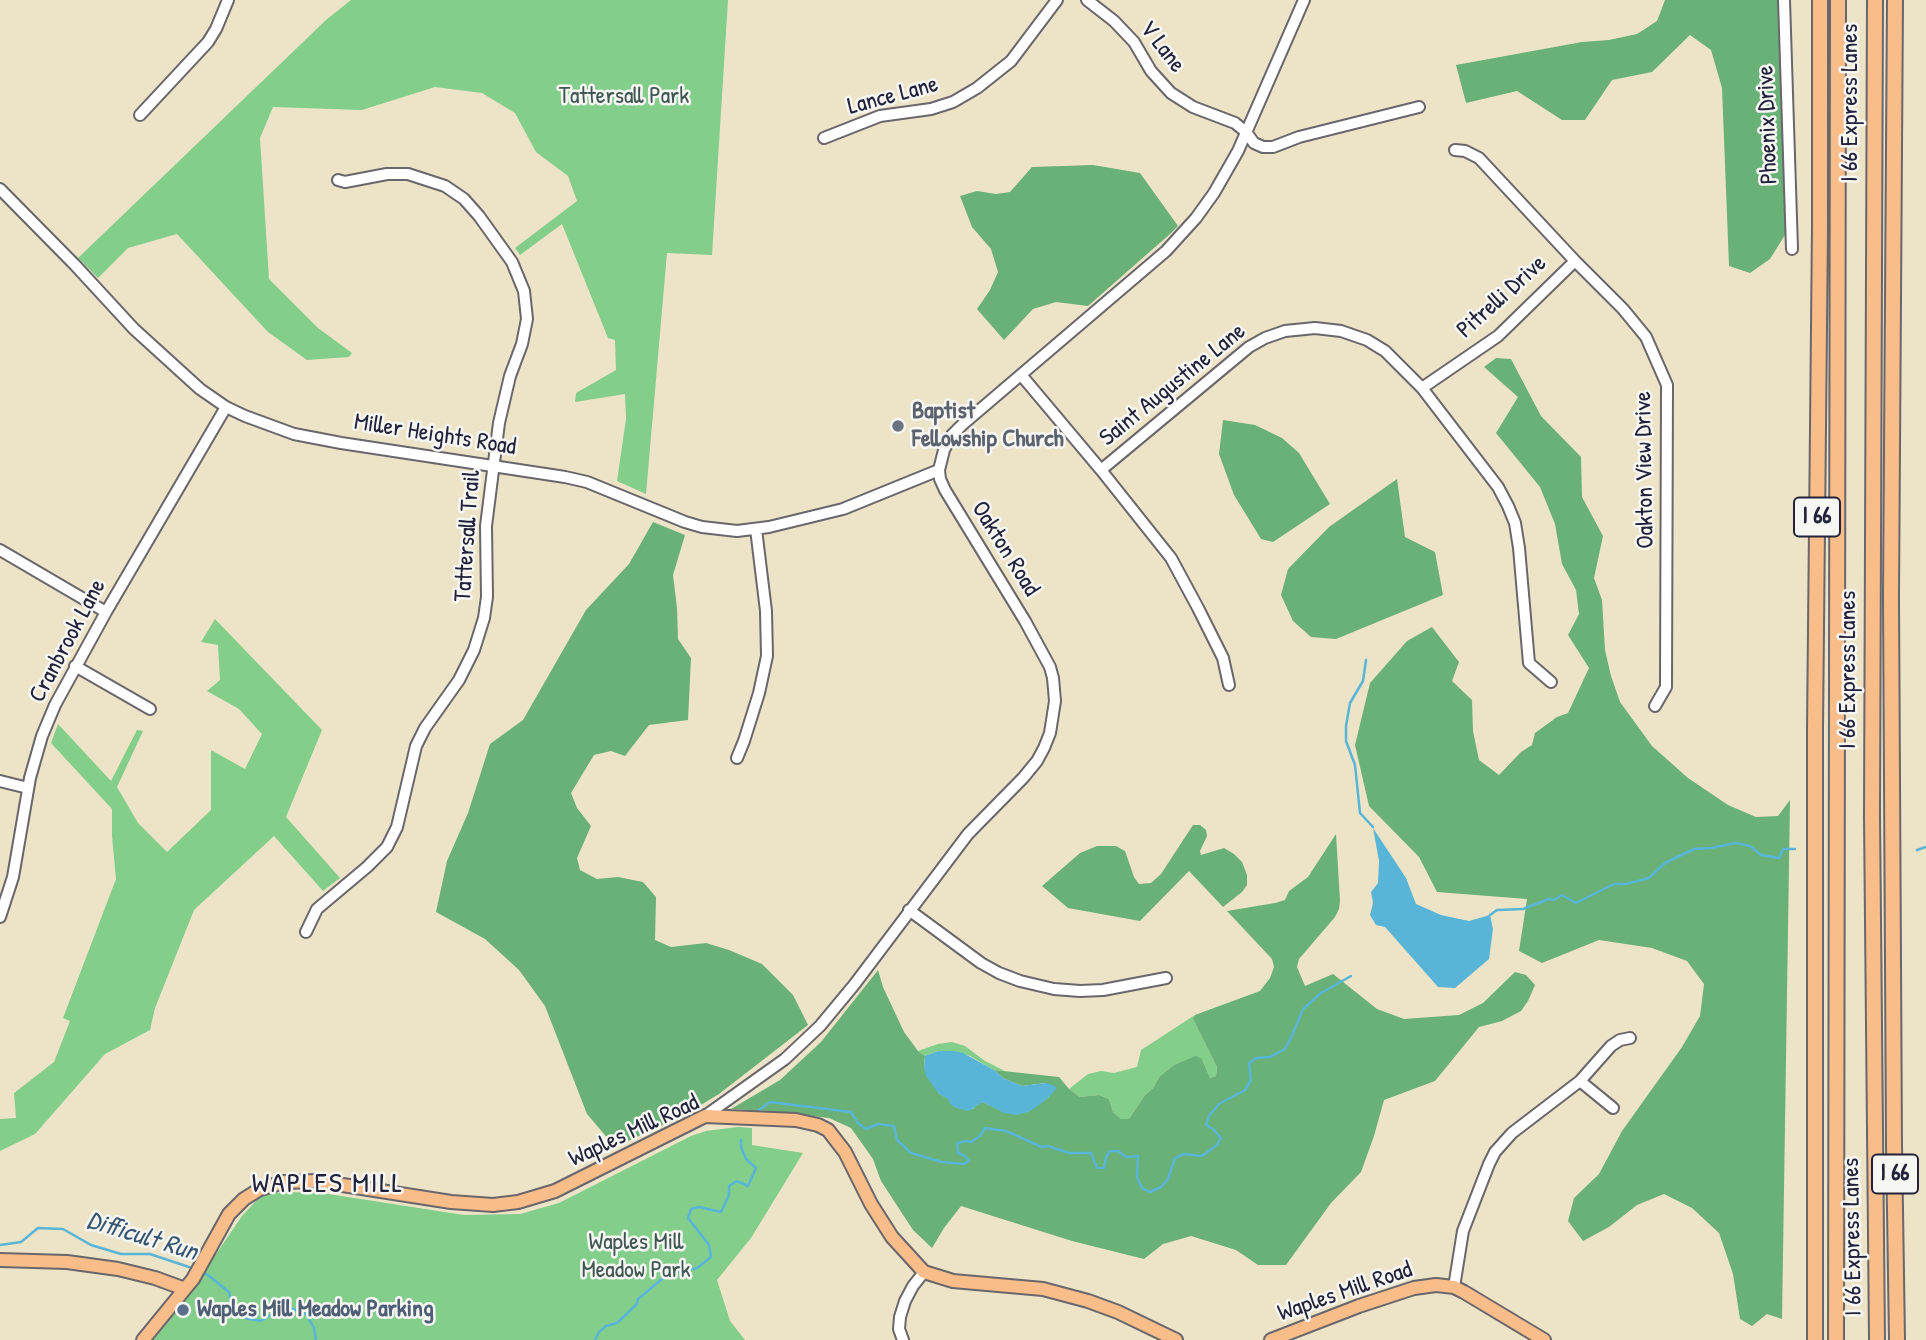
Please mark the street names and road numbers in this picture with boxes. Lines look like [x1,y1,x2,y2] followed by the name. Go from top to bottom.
[1133,15,1191,79] street label: V Lane
[1837,24,1865,182] street label: I 66 Express Lanes
[1752,65,1784,185] street label: Phoenix Drive
[845,70,941,122] street label: Lance Lane
[1451,249,1553,345] street label: Pitrelli Drive
[1094,317,1252,453] street label: Saint Augustine Lane
[1629,391,1661,549] street label: Oakton View Drive
[352,408,518,462] street label: Miller Heights Road
[449,469,487,603] street label: Tattersall Trail
[965,496,1045,602] street label: Oakton Road
[1794,498,1840,537] road number: I 66
[24,574,112,708] street label: Cranbrook Lane
[1835,591,1863,749] street label: I 66 Express Lanes
[564,1088,704,1174] street label: Waples Mill Road
[1872,1154,1918,1194] road number: I 66
[1837,1158,1869,1316] street label: I 66 Express Lanes
[1274,1256,1416,1328] street label: Waples Mill Road

